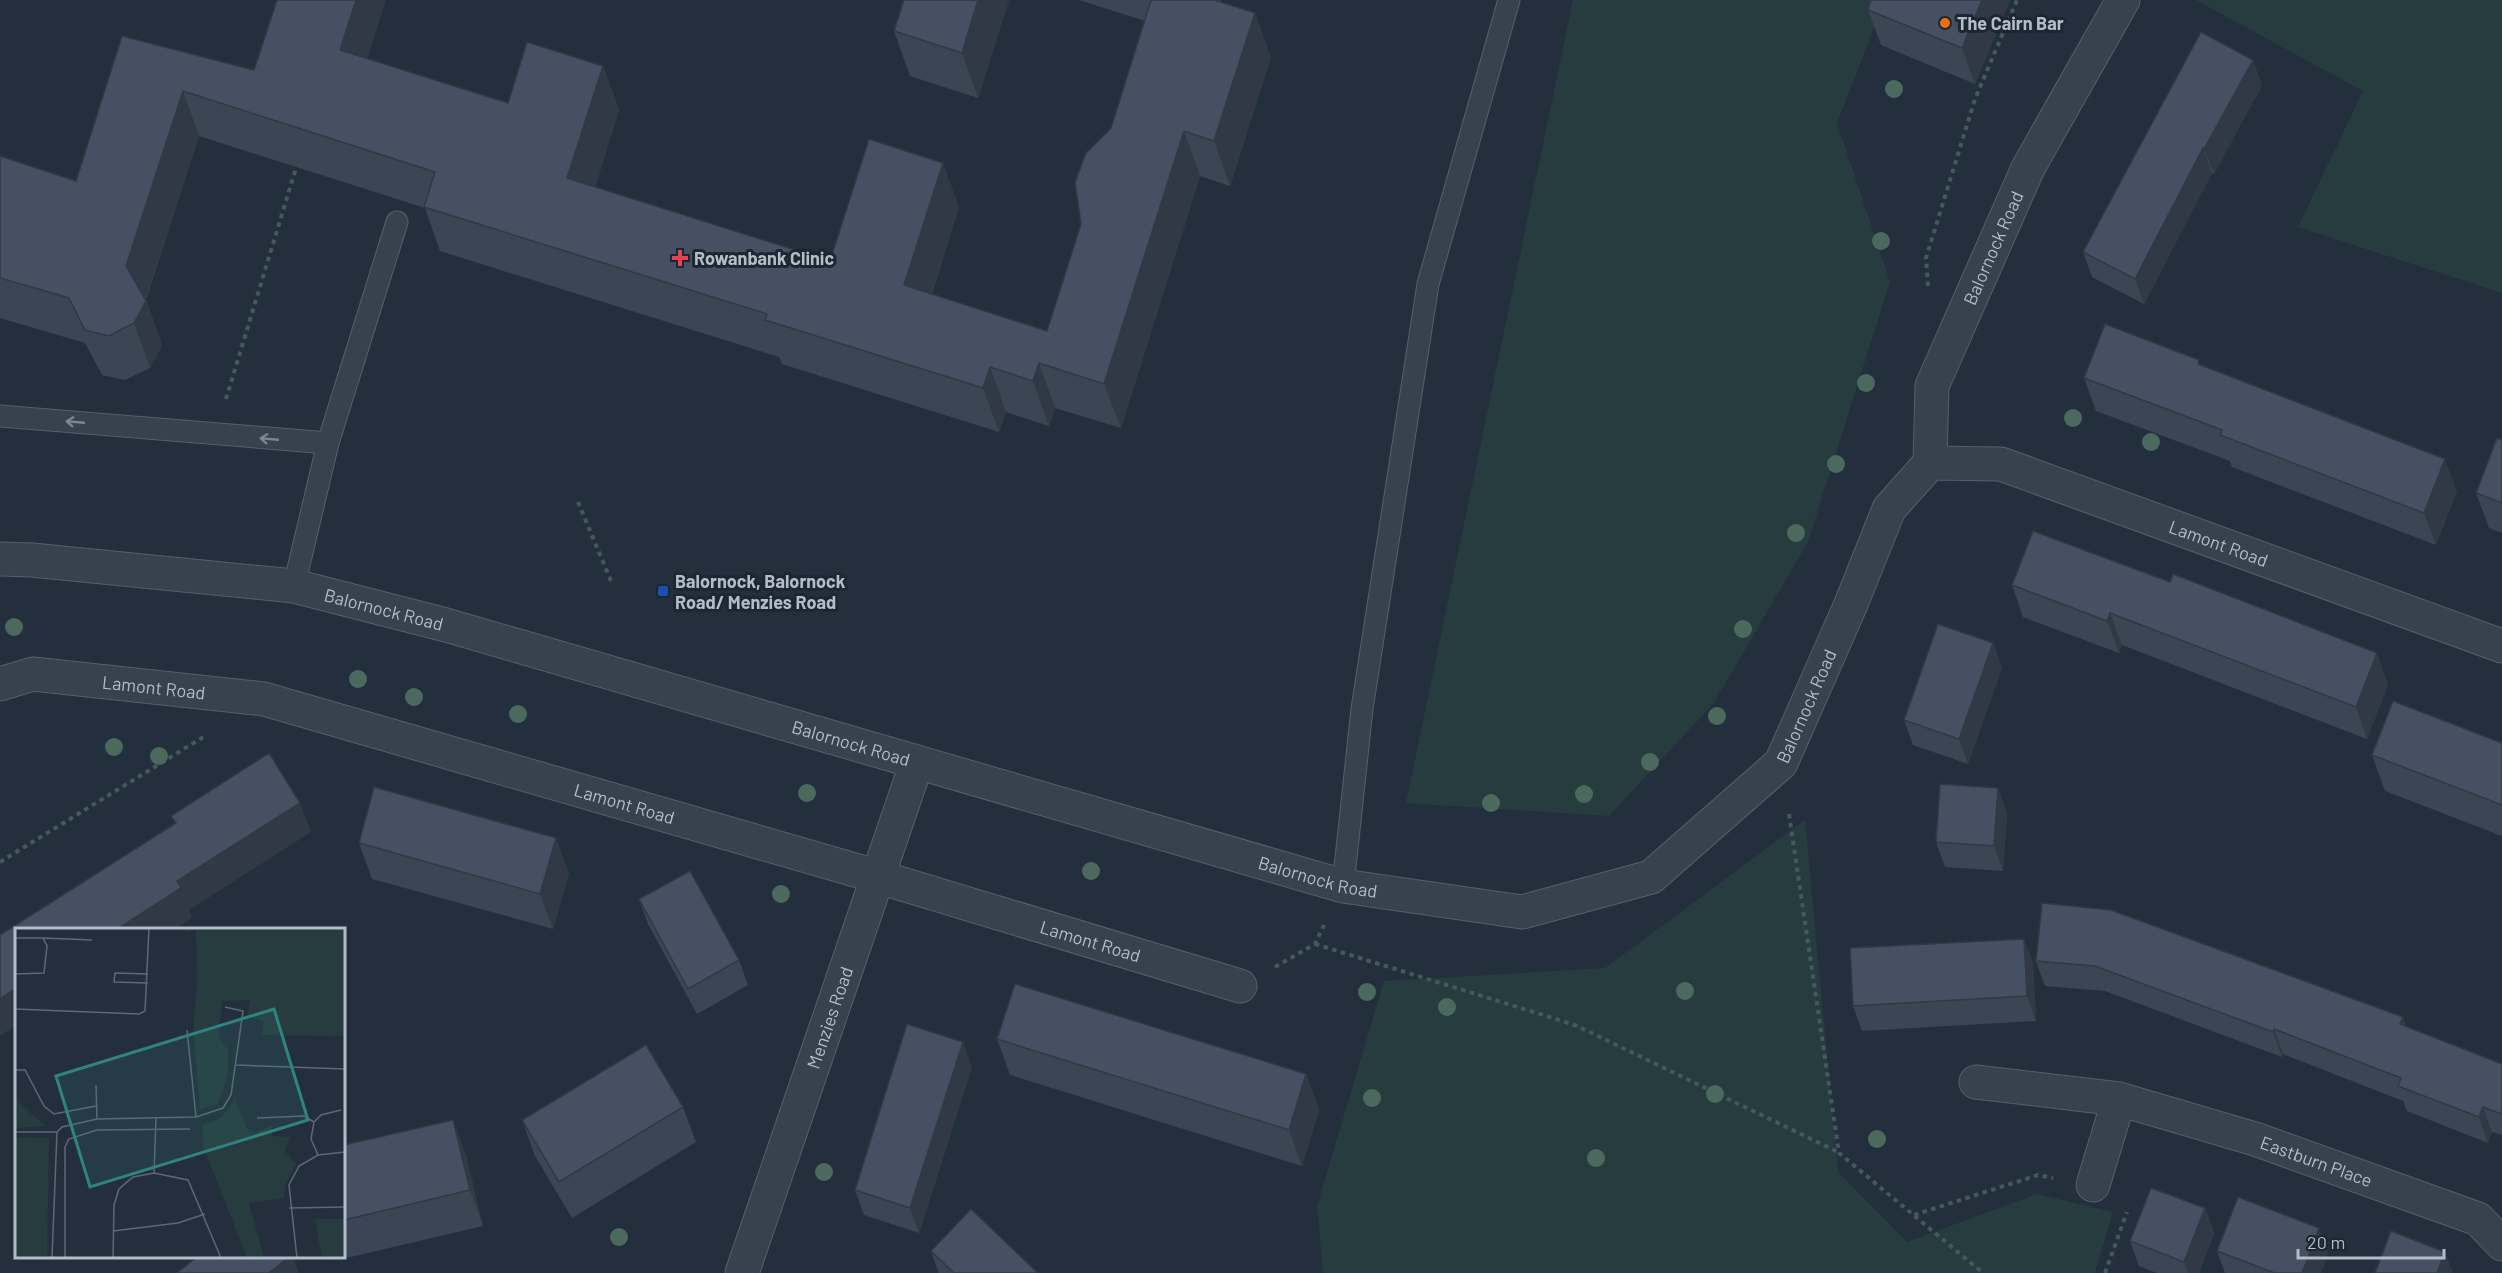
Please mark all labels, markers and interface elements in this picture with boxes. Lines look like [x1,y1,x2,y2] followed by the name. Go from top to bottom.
[1957,12,2064,34] place label: The Cairn Bar
[1938,16,1952,30] marker: The Cairn Bar
[1958,188,2028,308] street label: Balornock Road
[694,247,834,269] place label: Rowanbank Clinic
[671,249,689,267] marker: Rowanbank Clinic
[66,417,86,428] one-way arrow
[260,433,280,444] one-way arrow
[2166,515,2271,571] street label: Lamont Road
[675,570,846,613] place label: Balornock, Balornock Road/ Menzies Road
[322,583,446,635] street label: Balornock Road
[656,584,670,598] marker: Balornock, Balornock Road/ Menzies Road
[1771,646,1841,766] street label: Balornock Road
[101,671,207,704] street label: Lamont Road
[789,715,913,770] street label: Balornock Road
[572,778,677,828] street label: Lamont Road
[1256,851,1379,902] street label: Balornock Road
[1038,915,1143,966] street label: Lamont Road
[15,928,345,1258] inset map
[802,964,857,1071] street label: Menzies Road
[2257,1131,2375,1191] street label: Eastburn Place
[2298,1222,2444,1260] scale bar
[2307,1231,2345,1253] text: 20 m

